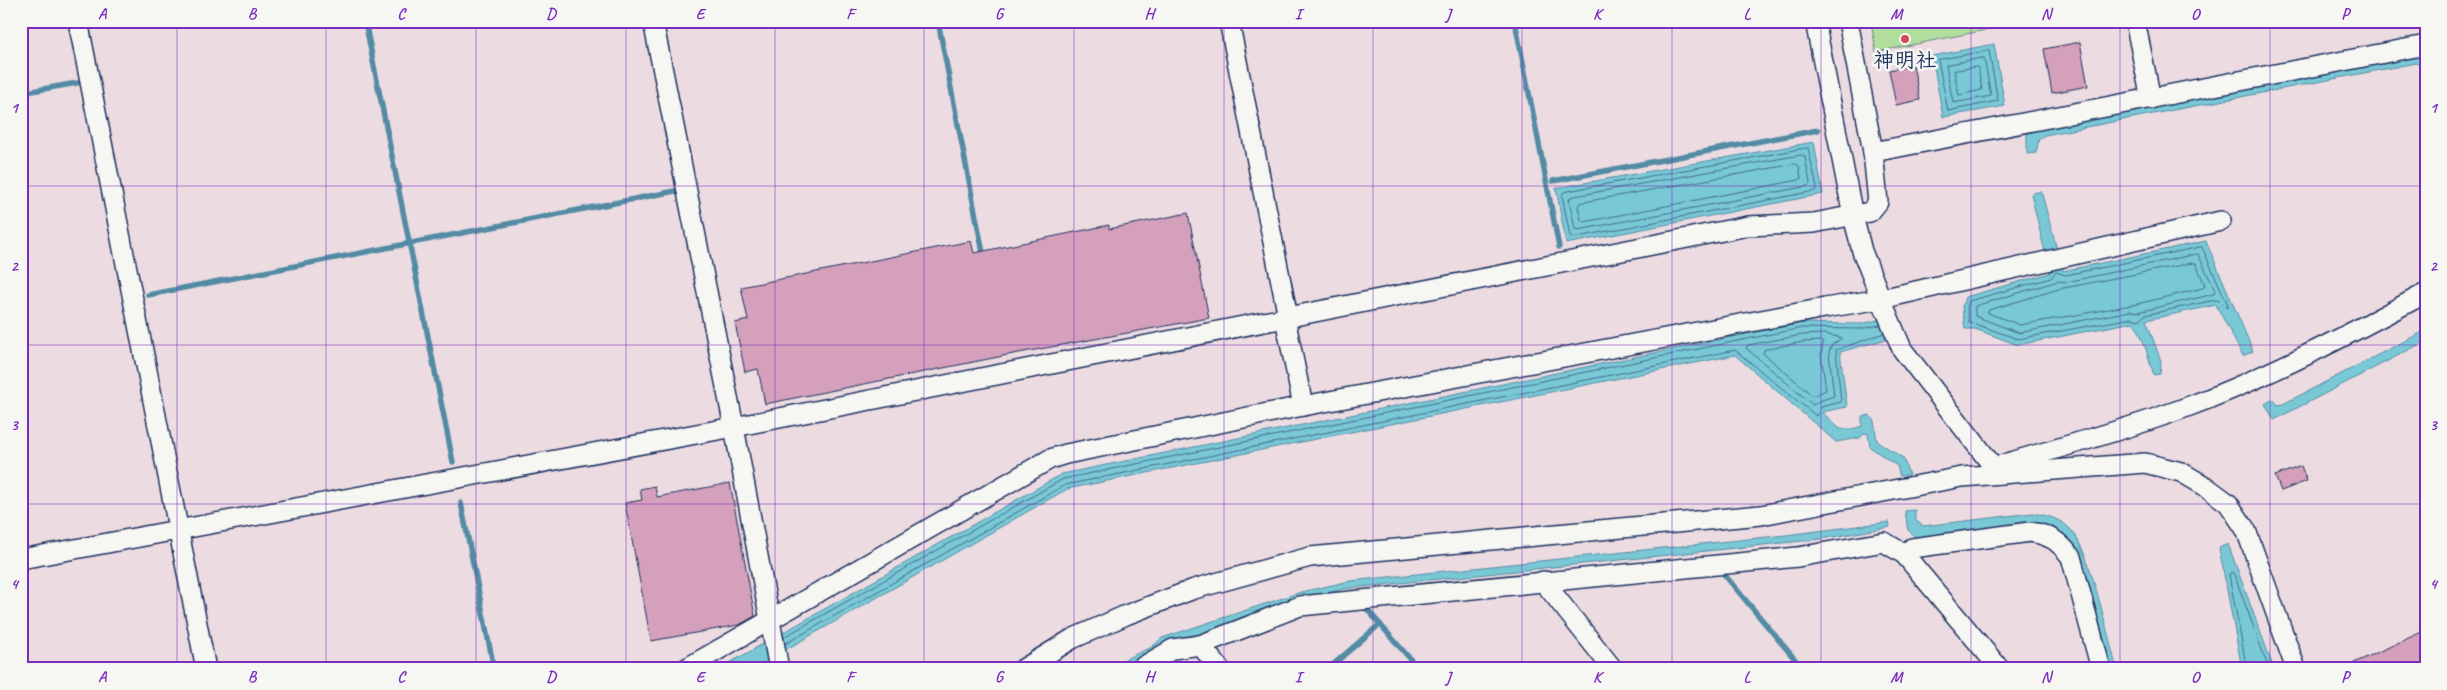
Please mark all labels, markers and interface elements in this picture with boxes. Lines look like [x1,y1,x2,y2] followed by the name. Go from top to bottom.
[98,4,108,24] text: A
[248,4,258,24] text: B
[397,4,407,24] text: C
[546,4,557,24] text: D
[696,4,707,24] text: E
[846,4,857,24] text: F
[995,4,1005,24] text: G
[1144,4,1156,24] text: H
[1295,4,1305,24] text: I
[1444,4,1453,24] text: J
[1593,4,1605,24] text: K
[1744,4,1752,24] text: L
[1890,4,1904,24] text: M
[2041,4,2054,24] text: N
[2191,4,2201,24] text: O
[2341,4,2351,24] text: P
[1899,33,1911,45] marker: 神明社
[1874,47,1937,73] place label: 神明社
[10,98,19,118] text: 1
[2429,98,2438,118] text: 1
[10,256,19,276] text: 2
[2429,256,2438,276] text: 2
[10,415,19,435] text: 3
[2429,415,2438,435] text: 3
[10,574,19,594] text: 4
[2429,574,2438,594] text: 4
[98,667,108,687] text: A
[248,667,258,687] text: B
[397,667,407,687] text: C
[546,667,557,687] text: D
[696,667,707,687] text: E
[846,667,857,687] text: F
[995,667,1005,687] text: G
[1144,667,1156,687] text: H
[1295,667,1305,687] text: I
[1444,667,1453,687] text: J
[1593,667,1605,687] text: K
[1744,667,1752,687] text: L
[1890,667,1904,687] text: M
[2041,667,2054,687] text: N
[2191,667,2201,687] text: O
[2341,667,2351,687] text: P

